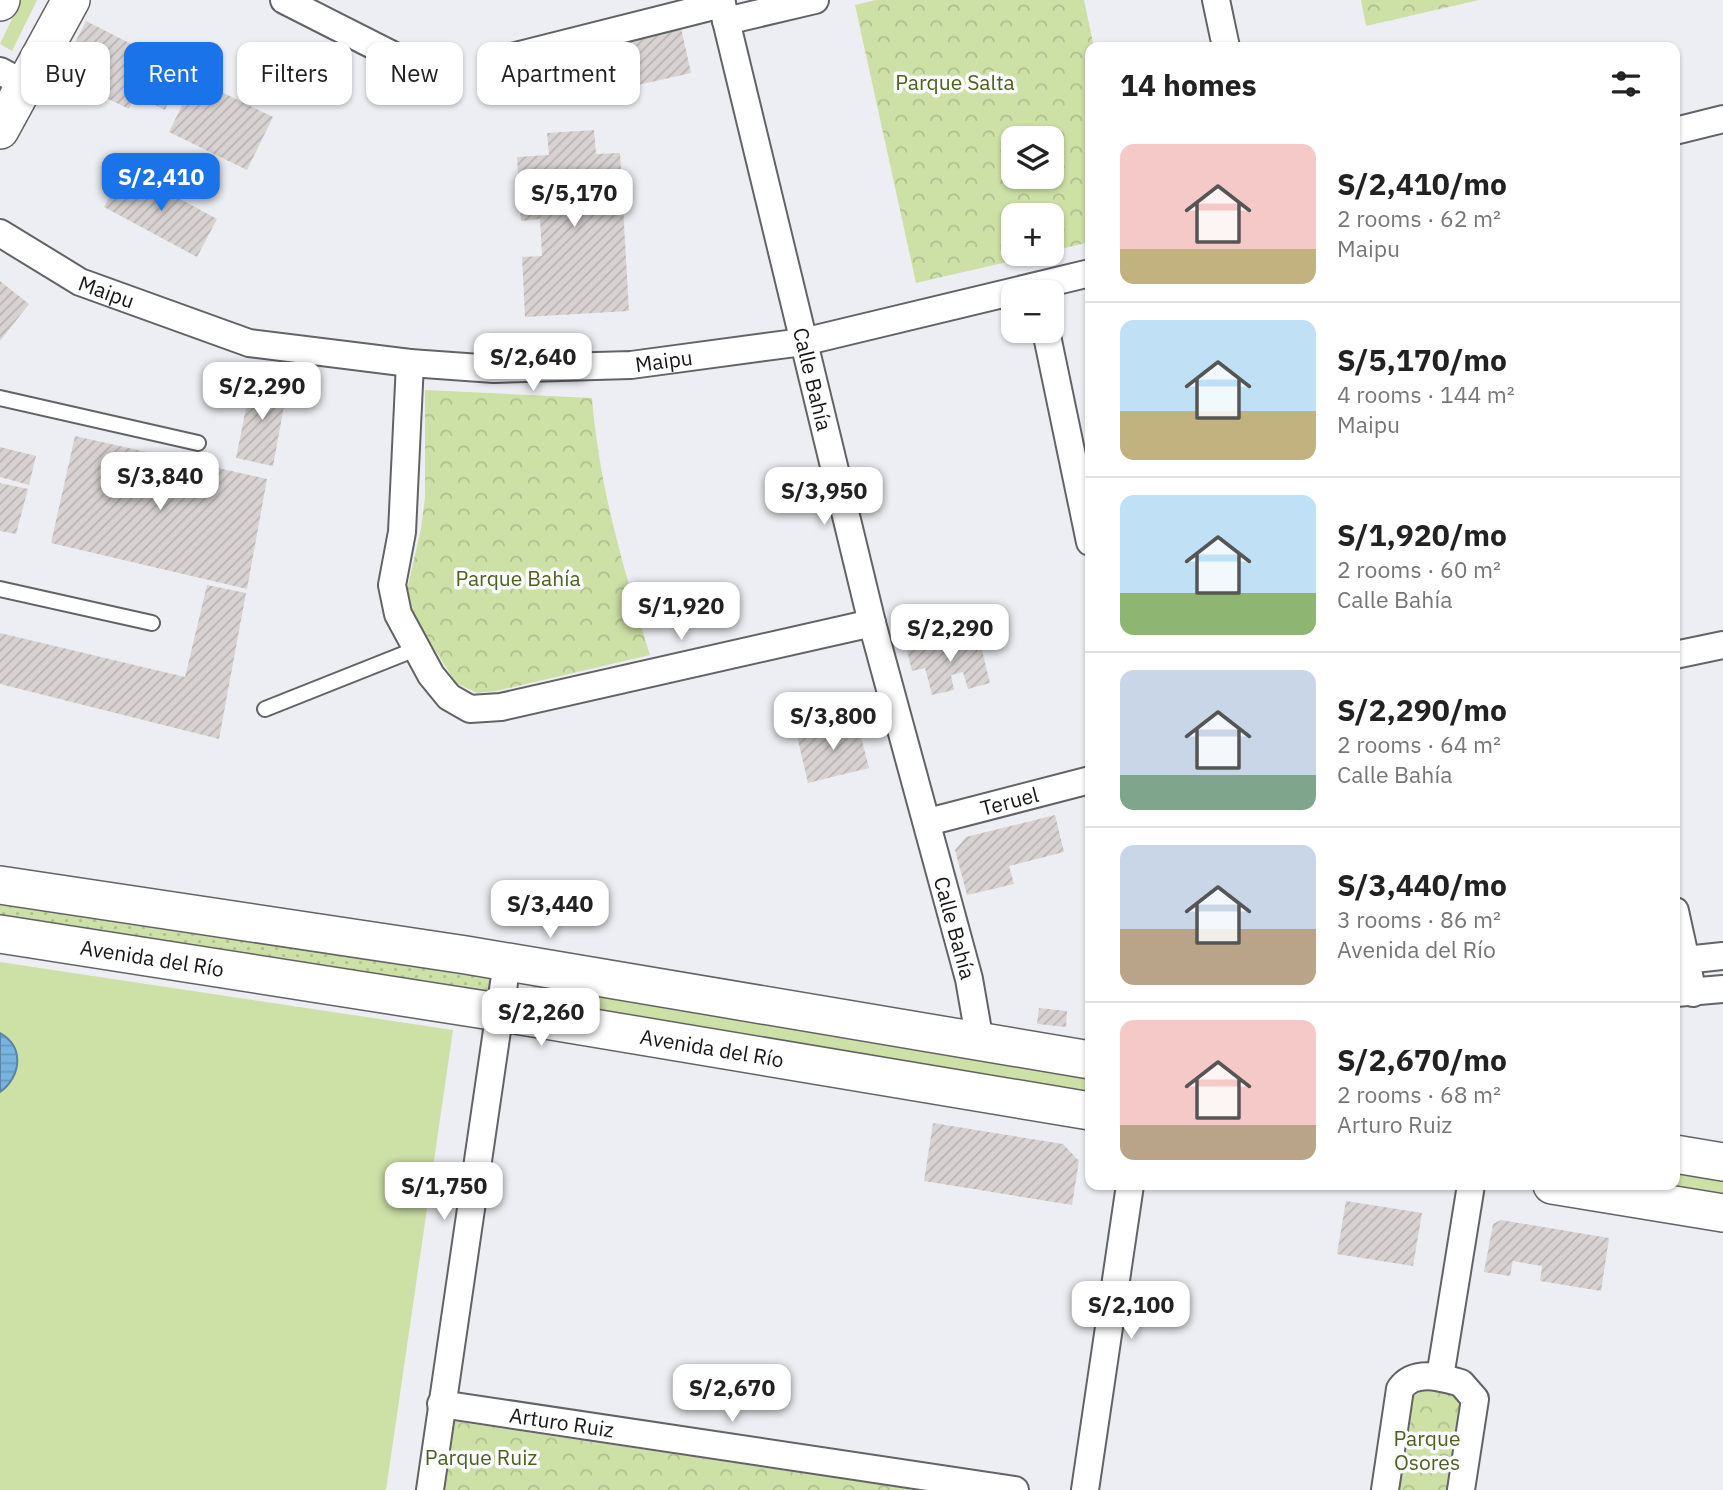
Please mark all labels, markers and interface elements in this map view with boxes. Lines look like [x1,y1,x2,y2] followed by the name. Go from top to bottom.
[21,42,110,105] chip: Buy
[124,42,223,105] chip: Rent
[237,42,352,105] chip: Filters
[366,42,463,105] chip: New
[477,42,640,105] chip: Apartment
[1120,65,1257,104] text: 14 homes
[1607,65,1645,103] icon: filters
[895,68,1015,96] park label: Parque Salta
[1001,126,1064,343] map controls
[1001,126,1064,189] button: layers
[96,154,226,213] pin: S/2,410
[118,161,204,191] text: S/2,410
[1337,164,1507,203] text: S/2,410/mo
[509,170,639,229] pin: S/5,170
[1176,172,1260,256] icon: home
[531,177,617,207] text: S/5,170
[1001,203,1064,266] button: +
[1337,203,1501,233] text: 2 rooms · 62 m²
[1337,233,1400,263] text: Maipu
[75,269,138,315] street label: Maipu
[1001,280,1064,343] button: −
[787,324,839,434] street label: Calle Bahía
[468,334,598,393] pin: S/2,640
[1337,340,1507,379] text: S/5,170/mo
[490,341,576,371] text: S/2,640
[633,343,694,378] street label: Maipu
[1176,348,1260,432] icon: home
[197,362,327,422] pin: S/2,290
[219,370,305,400] text: S/2,290
[1337,379,1515,409] text: 4 rooms · 144 m²
[1337,409,1400,439] text: Maipu
[95,452,225,512] pin: S/3,840
[117,460,203,490] text: S/3,840
[759,468,889,527] pin: S/3,950
[781,475,867,505] text: S/3,950
[1337,515,1507,554] text: S/1,920/mo
[1176,523,1260,607] icon: home
[1337,554,1501,584] text: 2 rooms · 60 m²
[455,564,581,592] park label: Parque Bahía
[616,582,746,642] pin: S/1,920
[1337,584,1452,614] text: Calle Bahía
[638,590,724,620] text: S/1,920
[885,604,1015,664] pin: S/2,290
[907,612,993,642] text: S/2,290
[1337,690,1507,729] text: S/2,290/mo
[768,692,898,752] pin: S/3,800
[1176,698,1260,782] icon: home
[790,700,876,730] text: S/3,800
[1337,729,1501,759] text: 2 rooms · 64 m²
[1337,759,1452,789] text: Calle Bahía
[977,780,1042,822] street label: Teruel
[1337,865,1507,904] text: S/3,440/mo
[928,873,982,982] street label: Calle Bahía
[1176,873,1260,957] icon: home
[485,880,615,940] pin: S/3,440
[507,888,593,918] text: S/3,440
[1337,904,1501,934] text: 3 rooms · 86 m²
[78,933,226,983] street label: Avenida del Río
[1337,934,1496,964] text: Avenida del Río
[476,988,606,1048] pin: S/2,260
[498,996,584,1026] text: S/2,260
[638,1022,786,1074] street label: Avenida del Río
[1337,1040,1507,1079] text: S/2,670/mo
[1176,1048,1260,1132] icon: home
[1337,1079,1501,1109] text: 2 rooms · 68 m²
[1337,1109,1452,1139] text: Arturo Ruiz
[379,1162,509,1222] pin: S/1,750
[401,1170,487,1200] text: S/1,750
[1066,1282,1196,1341] pin: S/2,100
[1088,1289,1174,1319] text: S/2,100
[667,1364,797,1424] pin: S/2,670
[689,1372,775,1402] text: S/2,670
[508,1400,616,1444] street label: Arturo Ruiz
[1394,1424,1460,1476] park label: Parque Osores
[425,1443,537,1471] park label: Parque Ruiz

